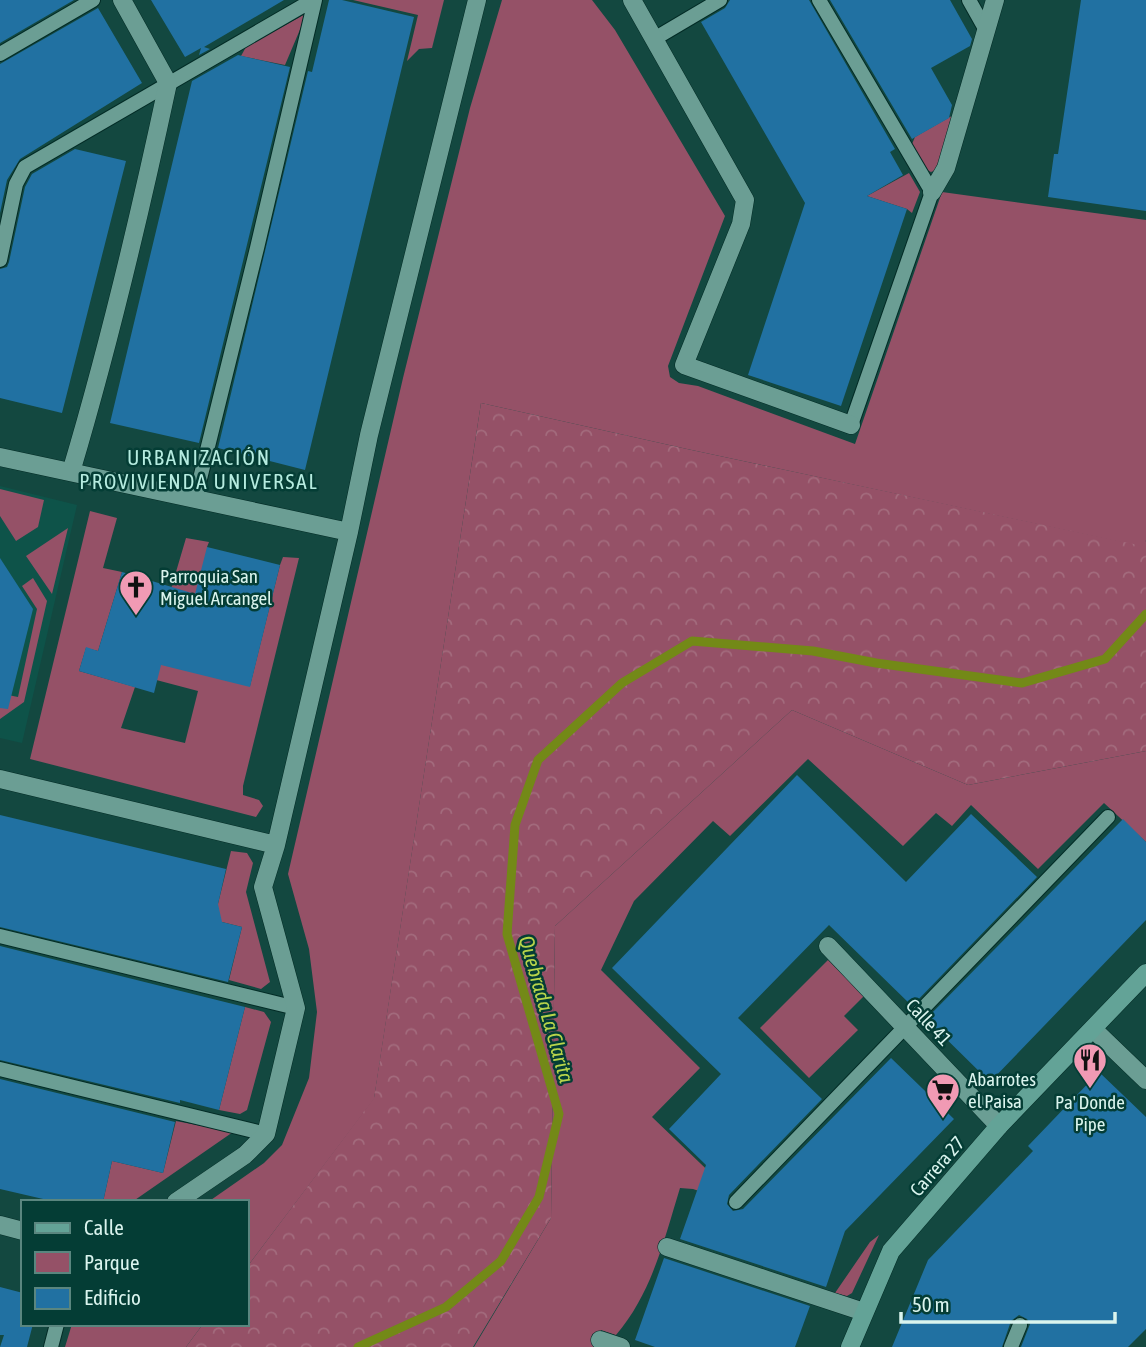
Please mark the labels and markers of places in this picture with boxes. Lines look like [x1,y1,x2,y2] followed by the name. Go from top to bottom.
[160,565,272,609] place label: Parroquia San Miguel Arcangel
[117,568,155,617] church icon: Parroquia San Miguel Arcangel
[1071,1041,1109,1090] restaurant icon: Pa' Donde Pipe
[968,1068,1036,1112] place label: Abarrotes el Paisa
[924,1071,962,1120] supermarket icon: Abarrotes el Paisa
[1055,1091,1125,1135] place label: Pa' Donde Pipe

